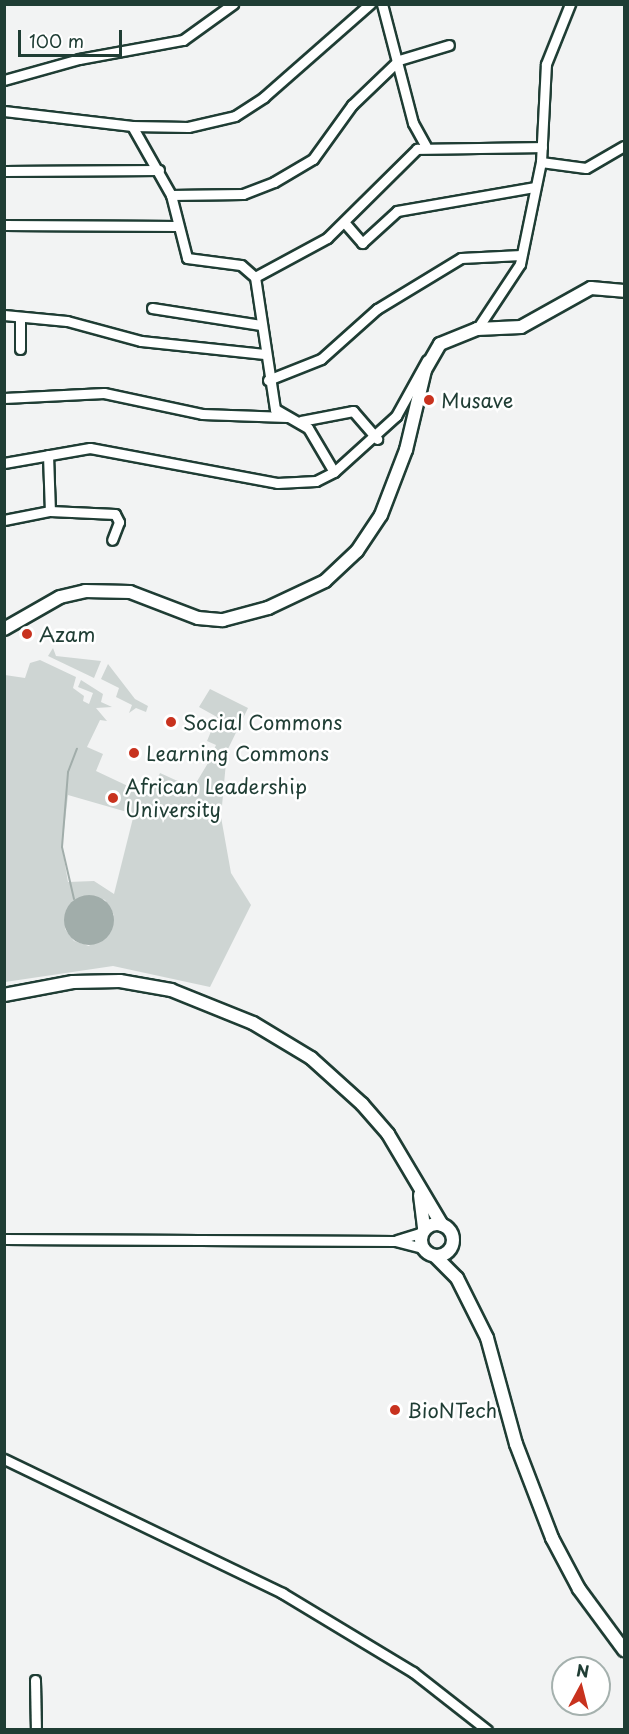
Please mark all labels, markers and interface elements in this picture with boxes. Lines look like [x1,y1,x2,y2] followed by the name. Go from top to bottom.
[21,18,124,56] scale bar
[29,27,84,54] text: 100 m
[441,388,513,412] place label: Musave
[422,393,436,407] marker: Musave
[39,622,95,646] place label: Azam
[20,627,34,641] marker: Azam
[183,710,342,734] place label: Social Commons
[164,715,178,729] marker: Social Commons
[146,741,330,765] place label: Learning Commons
[127,746,141,760] marker: Learning Commons
[125,774,305,821] place label: African Leadership University
[106,791,120,805] marker: African Leadership University
[407,1398,497,1422] place label: BioNTech
[388,1403,402,1417] marker: BioNTech
[551,1656,611,1716] north arrow
[575,1657,591,1683] text: N

